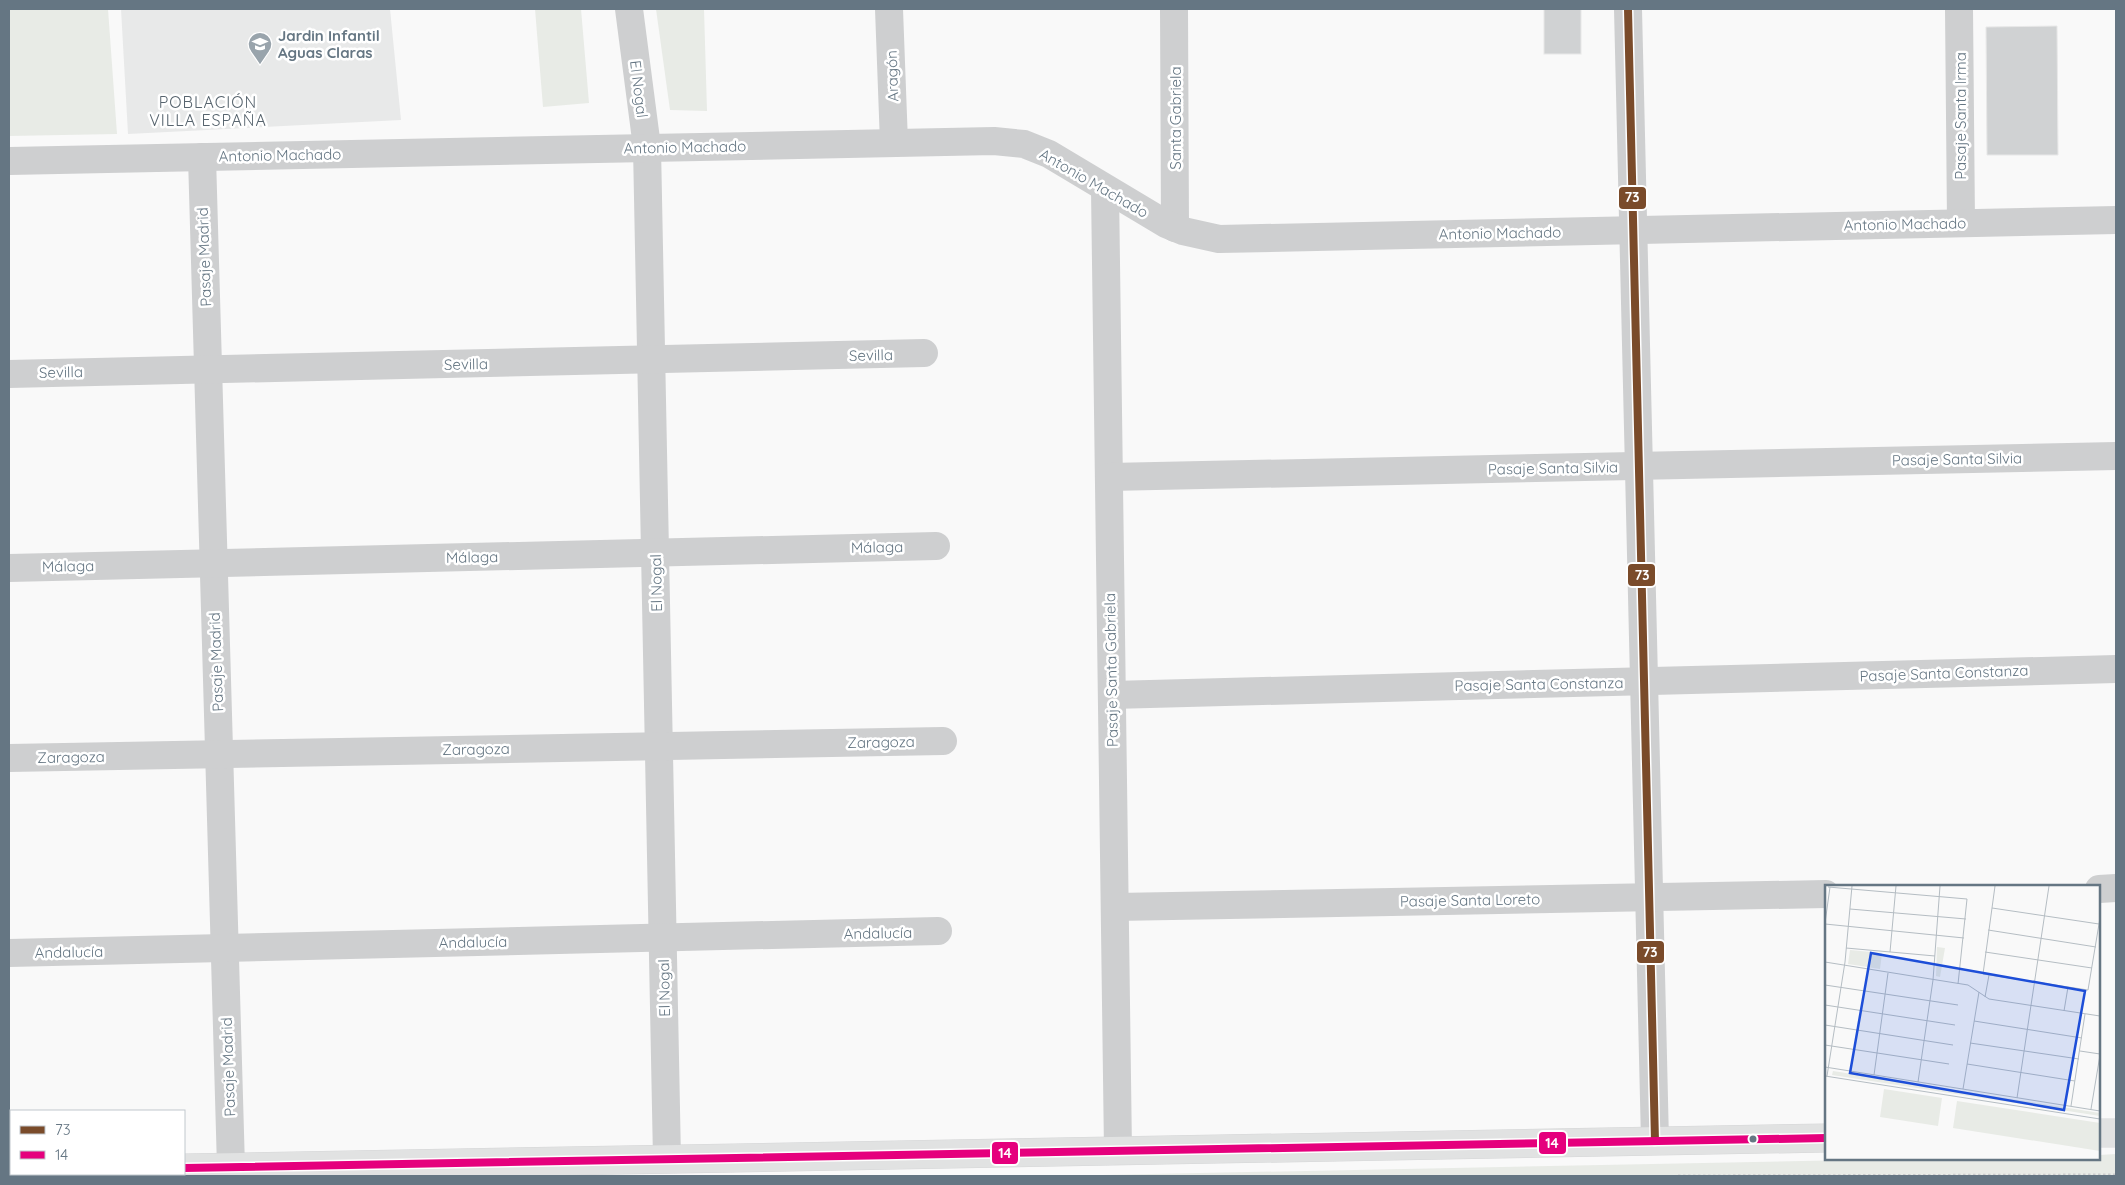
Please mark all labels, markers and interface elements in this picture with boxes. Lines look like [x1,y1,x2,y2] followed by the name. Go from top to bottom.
[278,26,380,62] place label: Jardin Infantil Aguas Claras
[247,31,273,65] school or university icon: Jardin Infantil Aguas Claras
[882,50,902,102] street label: Aragón
[1951,52,1970,180] street label: Pasaje Santa Irma
[626,59,652,119] street label: El Nogal
[1166,66,1185,170] street label: Santa Gabriela
[149,92,267,130] district label: POBLACIÓN VILLA ESPAÑA
[624,136,746,158] street label: Antonio Machado
[219,144,341,166] street label: Antonio Machado
[1036,144,1152,222] street label: Antonio Machado
[1618,186,1647,210] line badge: 73
[1624,188,1640,206] text: 73
[193,207,215,307] street label: Pasaje Madrid
[1844,213,1966,235] street label: Antonio Machado
[1439,222,1561,244] street label: Antonio Machado
[849,345,893,365] street label: Sevilla
[444,354,488,374] street label: Sevilla
[39,362,83,382] street label: Sevilla
[1892,448,2022,470] street label: Pasaje Santa Silvia
[1488,457,1618,479] street label: Pasaje Santa Silvia
[851,537,903,557] street label: Málaga
[446,547,498,567] street label: Málaga
[646,554,666,612] street label: El Nogal
[42,556,94,576] street label: Málaga
[1627,563,1656,587] line badge: 73
[1634,566,1650,584] text: 73
[1100,593,1122,747] street label: Pasaje Santa Gabriela
[205,612,227,712] street label: Pasaje Madrid
[1859,661,2029,685] street label: Pasaje Santa Constanza
[1454,673,1624,695] street label: Pasaje Santa Constanza
[847,732,915,752] street label: Zaragoza
[442,739,510,759] street label: Zaragoza
[37,747,105,767] street label: Zaragoza
[1825,885,2100,1160] inset map
[1400,889,1540,911] street label: Pasaje Santa Loreto
[844,923,912,943] street label: Andalucía
[439,932,507,952] street label: Andalucía
[1636,940,1665,964] line badge: 73
[35,942,103,962] street label: Andalucía
[1642,943,1658,961] text: 73
[654,959,674,1017] street label: El Nogal
[217,1017,239,1117] street label: Pasaje Madrid
[10,1110,185,1175] legend
[55,1120,71,1139] text: 73
[1538,1131,1567,1155] line badge: 14
[1545,1134,1559,1152] text: 14
[1748,1134,1758,1144] unlabelled marker
[991,1141,1019,1165] line badge: 14
[998,1144,1012,1162] text: 14
[55,1145,68,1164] text: 14

